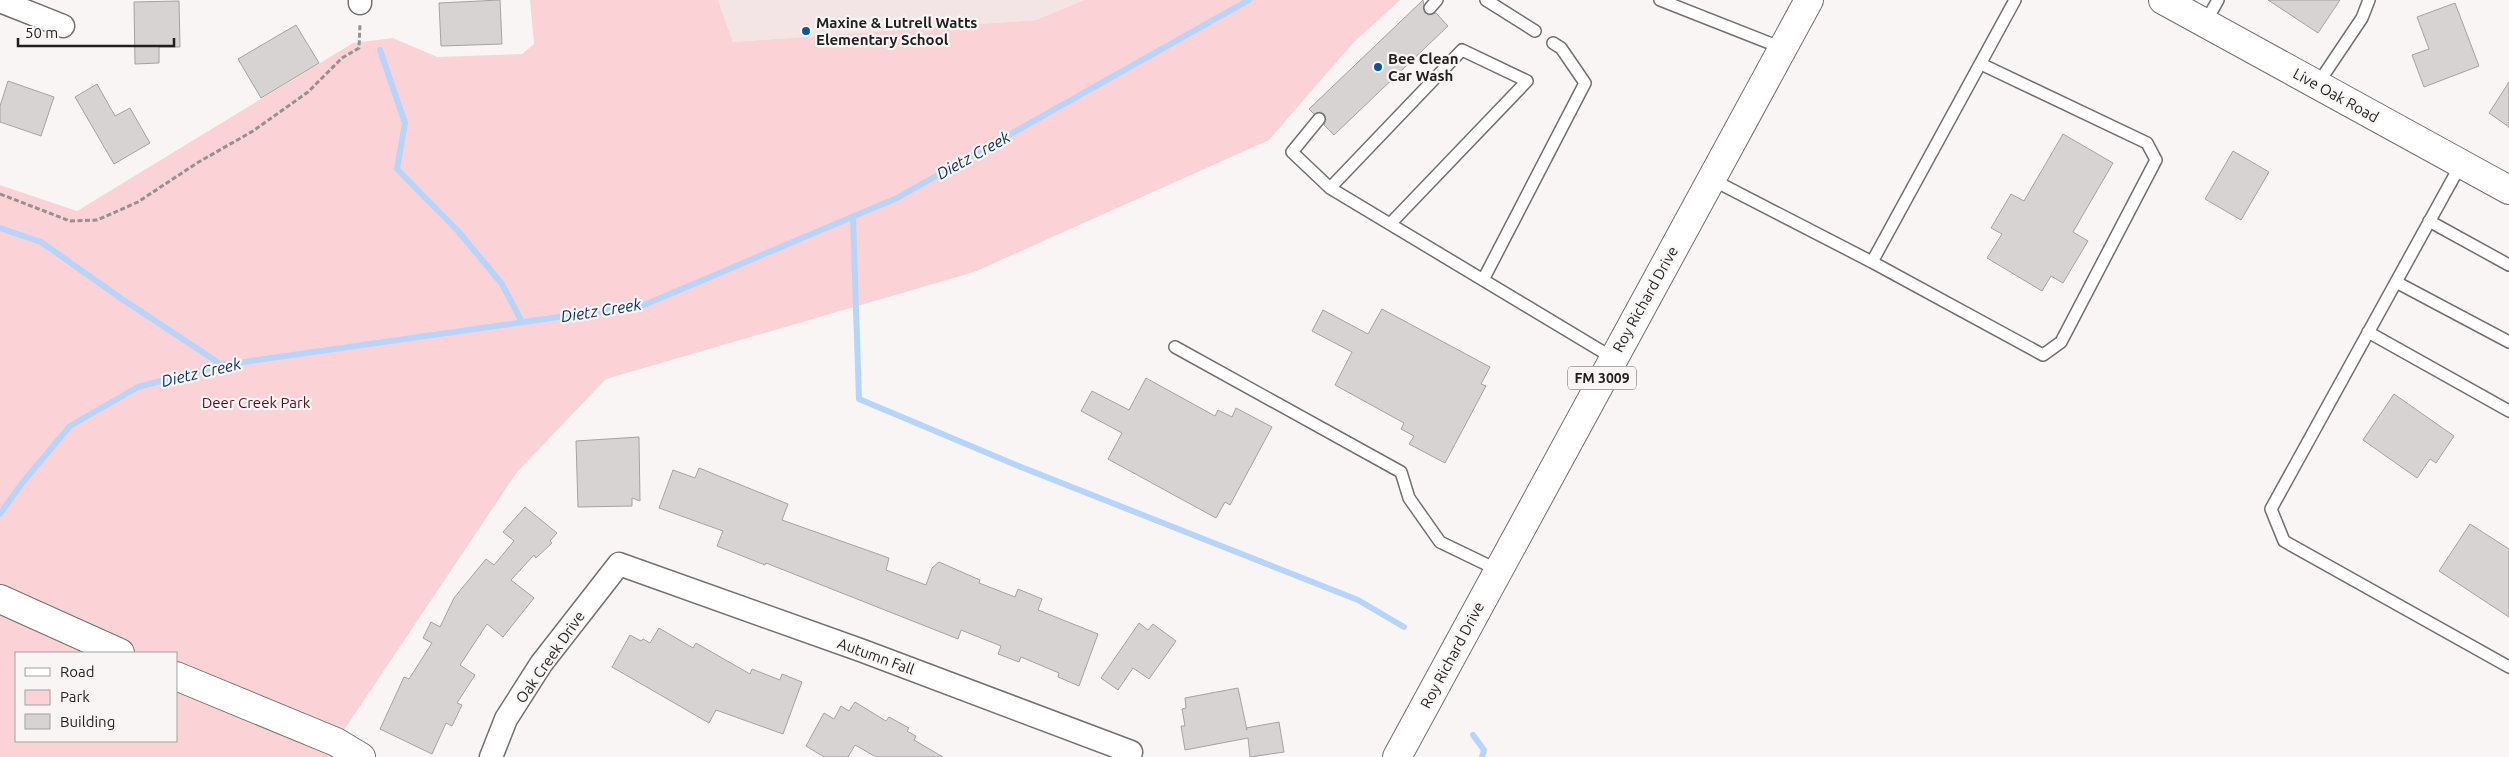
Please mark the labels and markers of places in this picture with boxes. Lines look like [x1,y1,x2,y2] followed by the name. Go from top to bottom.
[816,14,977,48] place label: Maxine & Lutrell Watts Elementary School
[800,25,812,37] marker: Maxine & Lutrell Watts Elementary School
[1388,50,1458,84] place label: Bee Clean Car Wash
[1372,61,1384,73] marker: Bee Clean Car Wash

